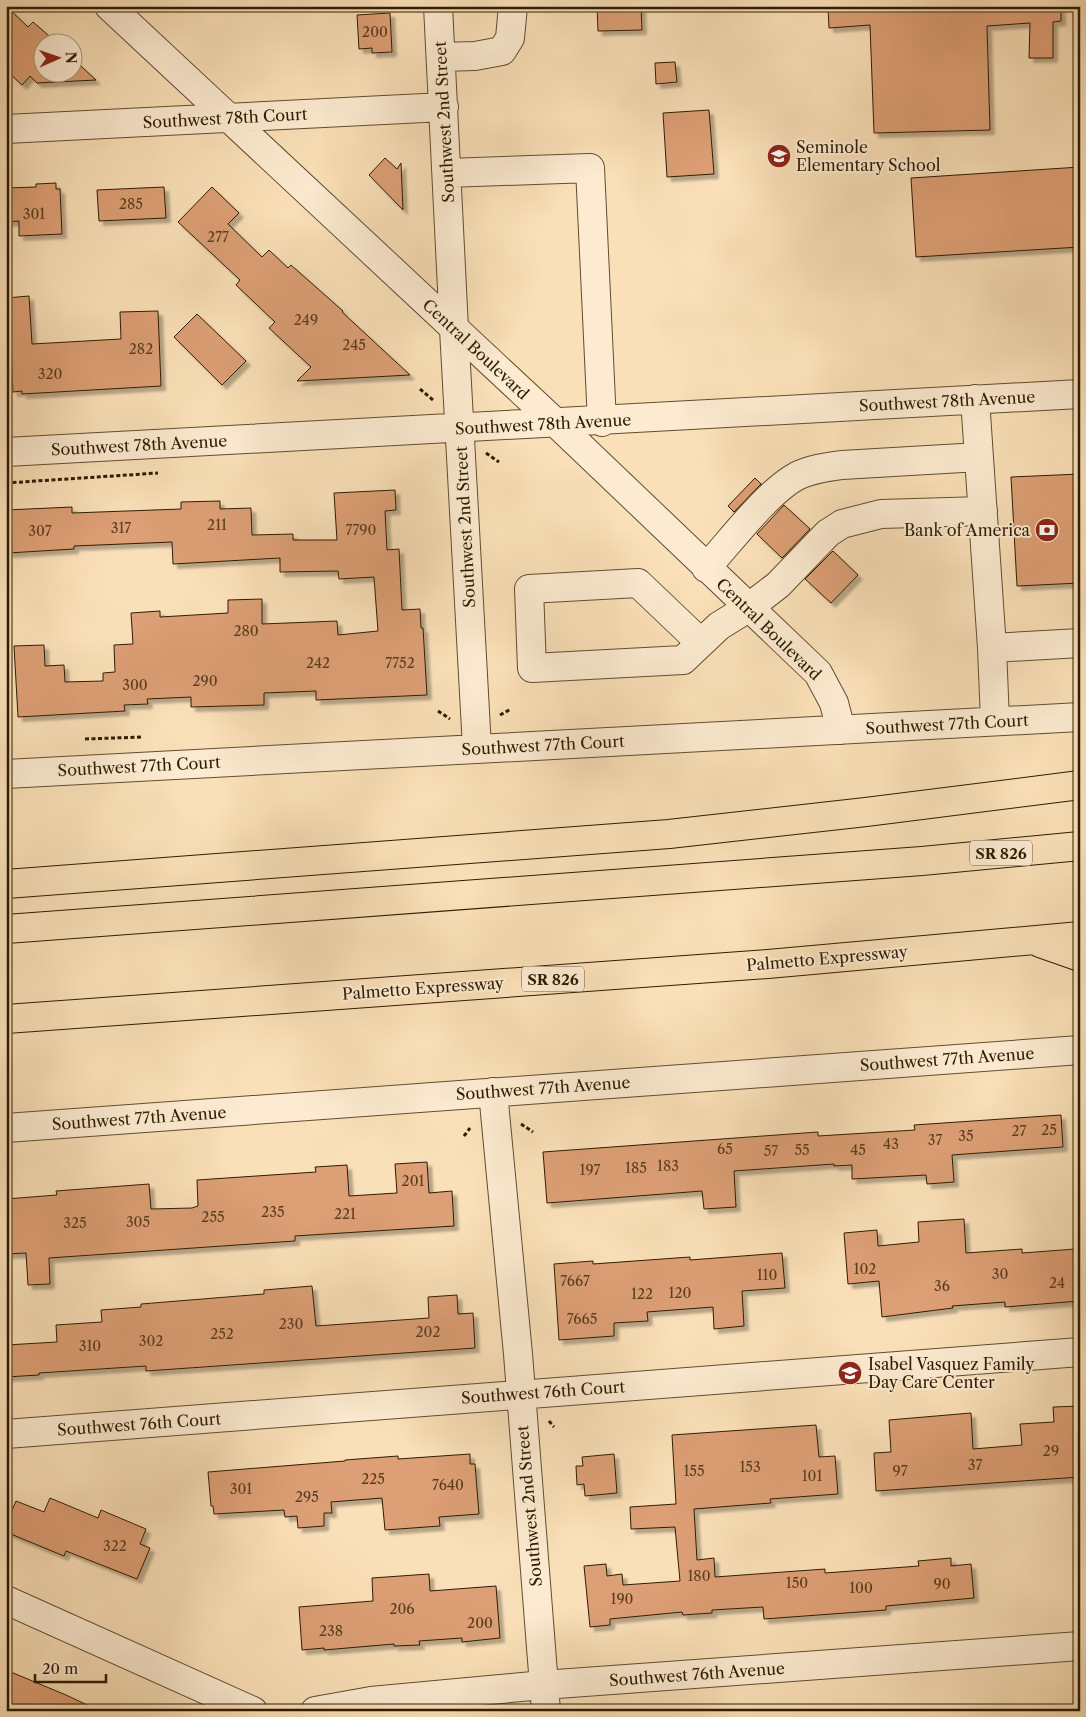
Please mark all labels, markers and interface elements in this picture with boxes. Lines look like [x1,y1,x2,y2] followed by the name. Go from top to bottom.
[362,23,388,41] house number: 200
[32,32,82,82] north arrow
[430,40,458,203] street label: Southwest 2nd Street
[62,51,80,64] text: N
[142,104,308,132] street label: Southwest 78th Court
[796,137,941,175] place label: Seminole Elementary School
[766,143,792,169] school or university icon: Seminole Elementary School
[119,195,143,213] house number: 285
[23,205,45,223] house number: 301
[207,228,229,246] house number: 277
[419,295,534,404] street label: Central Boulevard
[294,311,318,329] house number: 249
[342,336,366,354] house number: 245
[129,340,153,358] house number: 282
[38,365,62,383] house number: 320
[858,386,1036,416] street label: Southwest 78th Avenue
[454,409,632,439] street label: Southwest 78th Avenue
[50,430,228,460] street label: Southwest 78th Avenue
[451,445,479,608] street label: Southwest 2nd Street
[207,516,227,534] house number: 211
[1034,517,1060,543] bank icon: Bank of America
[111,519,131,537] house number: 317
[904,520,1031,540] place label: Bank of America
[346,521,377,539] house number: 7790
[28,522,52,540] house number: 307
[712,574,826,684] street label: Central Boulevard
[233,622,259,640] house number: 280
[306,654,330,672] house number: 242
[385,654,415,672] house number: 7752
[192,672,218,690] house number: 290
[122,676,148,694] house number: 300
[865,710,1029,738] street label: Southwest 77th Court
[461,731,625,759] street label: Southwest 77th Court
[57,752,221,780] street label: Southwest 77th Court
[970,840,1032,866] road number: SR 826
[745,941,910,975] street label: Palmetto Expressway
[522,966,584,992] road number: SR 826
[341,972,506,1004] street label: Palmetto Expressway
[859,1043,1035,1075] street label: Southwest 77th Avenue
[455,1072,631,1104] street label: Southwest 77th Avenue
[51,1102,227,1134] street label: Southwest 77th Avenue
[1041,1121,1057,1139] house number: 25
[1012,1122,1027,1140] house number: 27
[958,1127,974,1145] house number: 35
[928,1131,942,1149] house number: 37
[883,1135,899,1153] house number: 43
[717,1140,733,1158] house number: 65
[794,1141,810,1159] house number: 55
[850,1141,866,1159] house number: 45
[764,1142,778,1160] house number: 57
[657,1157,679,1175] house number: 183
[625,1159,647,1177] house number: 185
[580,1161,601,1179] house number: 197
[402,1172,425,1190] house number: 201
[261,1203,285,1221] house number: 235
[334,1205,356,1223] house number: 221
[201,1208,225,1226] house number: 255
[126,1213,150,1231] house number: 305
[63,1214,87,1232] house number: 325
[854,1260,876,1278] house number: 102
[992,1265,1008,1283] house number: 30
[757,1266,777,1284] house number: 110
[560,1272,590,1290] house number: 7667
[1049,1274,1065,1292] house number: 24
[934,1277,950,1295] house number: 36
[669,1284,692,1302] house number: 120
[631,1285,653,1303] house number: 122
[567,1310,597,1328] house number: 7665
[279,1315,303,1333] house number: 230
[416,1323,440,1341] house number: 202
[210,1325,234,1343] house number: 252
[139,1332,163,1350] house number: 302
[79,1337,101,1355] house number: 310
[868,1354,1035,1392] place label: Isabel Vasquez Family Day Care Center
[837,1360,863,1386] school or university icon: Isabel Vasquez Family Day Care Center
[460,1376,626,1408] street label: Southwest 76th Court
[56,1408,222,1440] street label: Southwest 76th Court
[512,1424,546,1587] street label: Southwest 2nd Street
[1043,1442,1059,1460] house number: 29
[968,1456,982,1474] house number: 37
[739,1458,761,1476] house number: 153
[683,1462,705,1480] house number: 155
[892,1462,908,1480] house number: 97
[802,1467,822,1485] house number: 101
[361,1470,385,1488] house number: 225
[432,1476,464,1494] house number: 7640
[230,1480,252,1498] house number: 301
[295,1488,319,1506] house number: 295
[103,1537,127,1555] house number: 322
[687,1567,711,1585] house number: 180
[786,1574,808,1592] house number: 150
[933,1575,951,1593] house number: 90
[849,1579,873,1597] house number: 100
[611,1590,634,1608] house number: 190
[389,1600,415,1618] house number: 206
[467,1614,493,1632] house number: 200
[319,1622,343,1640] house number: 238
[35,1652,106,1684] scale bar
[608,1658,786,1690] street label: Southwest 76th Avenue
[42,1659,78,1678] text: 20 m

